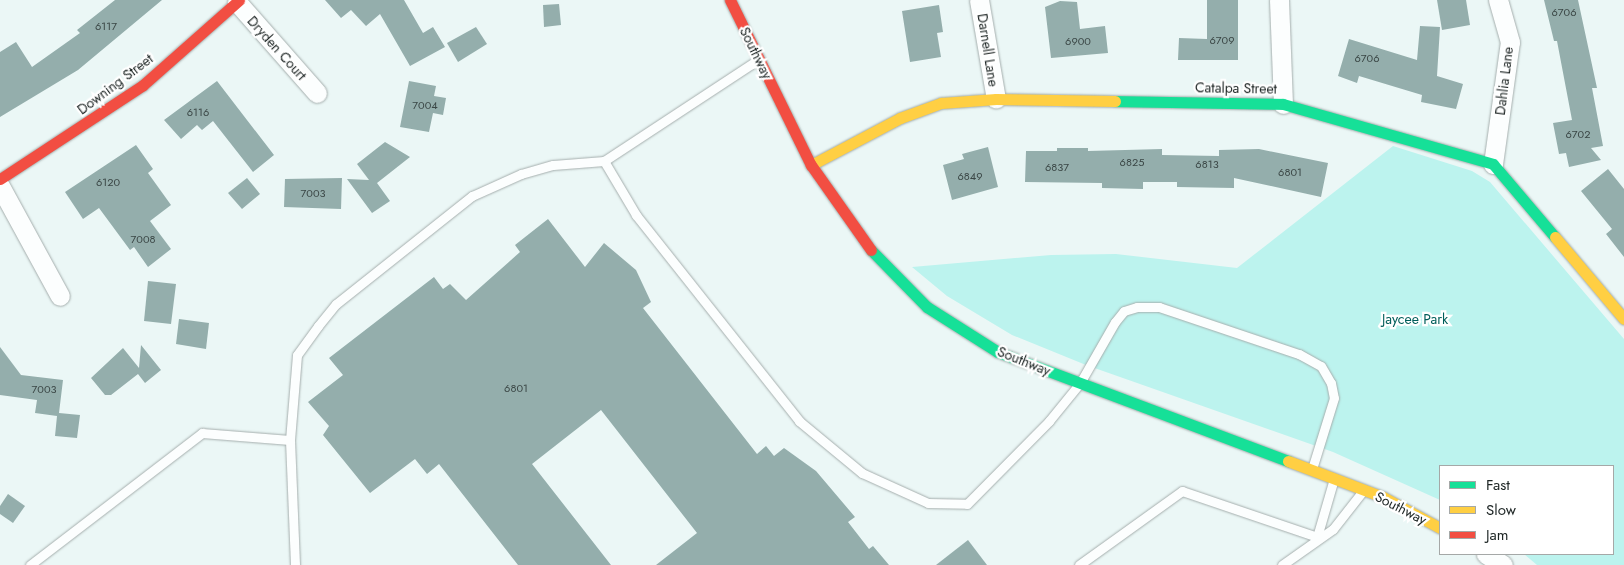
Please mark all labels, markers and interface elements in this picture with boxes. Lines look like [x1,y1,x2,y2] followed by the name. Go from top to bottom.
[1551,5,1577,19] house number: 6706
[974,12,1002,88] street label: Darnell Lane
[244,13,310,83] street label: Dryden Court
[95,19,117,33] house number: 6117
[736,24,776,82] street label: Southway
[1209,33,1235,47] house number: 6709
[1065,34,1091,48] house number: 6900
[1491,46,1517,116] street label: Dahlia Lane
[74,50,156,118] street label: Downing Street
[1354,51,1380,65] house number: 6706
[1195,79,1277,97] street label: Catalpa Street
[412,98,438,112] house number: 7004
[187,105,209,119] house number: 6116
[1566,127,1590,141] house number: 6702
[1120,155,1144,169] house number: 6825
[1195,157,1219,171] house number: 6813
[1045,160,1069,174] house number: 6837
[1278,165,1302,179] house number: 6801
[957,169,983,183] house number: 6849
[96,175,120,189] house number: 6120
[301,186,325,200] house number: 7003
[131,232,155,246] house number: 7008
[1382,311,1448,327] park label: Jaycee Park
[995,343,1053,379] street label: Southway
[504,381,528,395] house number: 6801
[32,382,56,396] house number: 7003
[1439,465,1614,555] legend
[1486,474,1510,496] text: Fast
[1372,488,1430,528] street label: Southway
[1486,499,1516,521] text: Slow
[1486,524,1509,546] text: Jam

